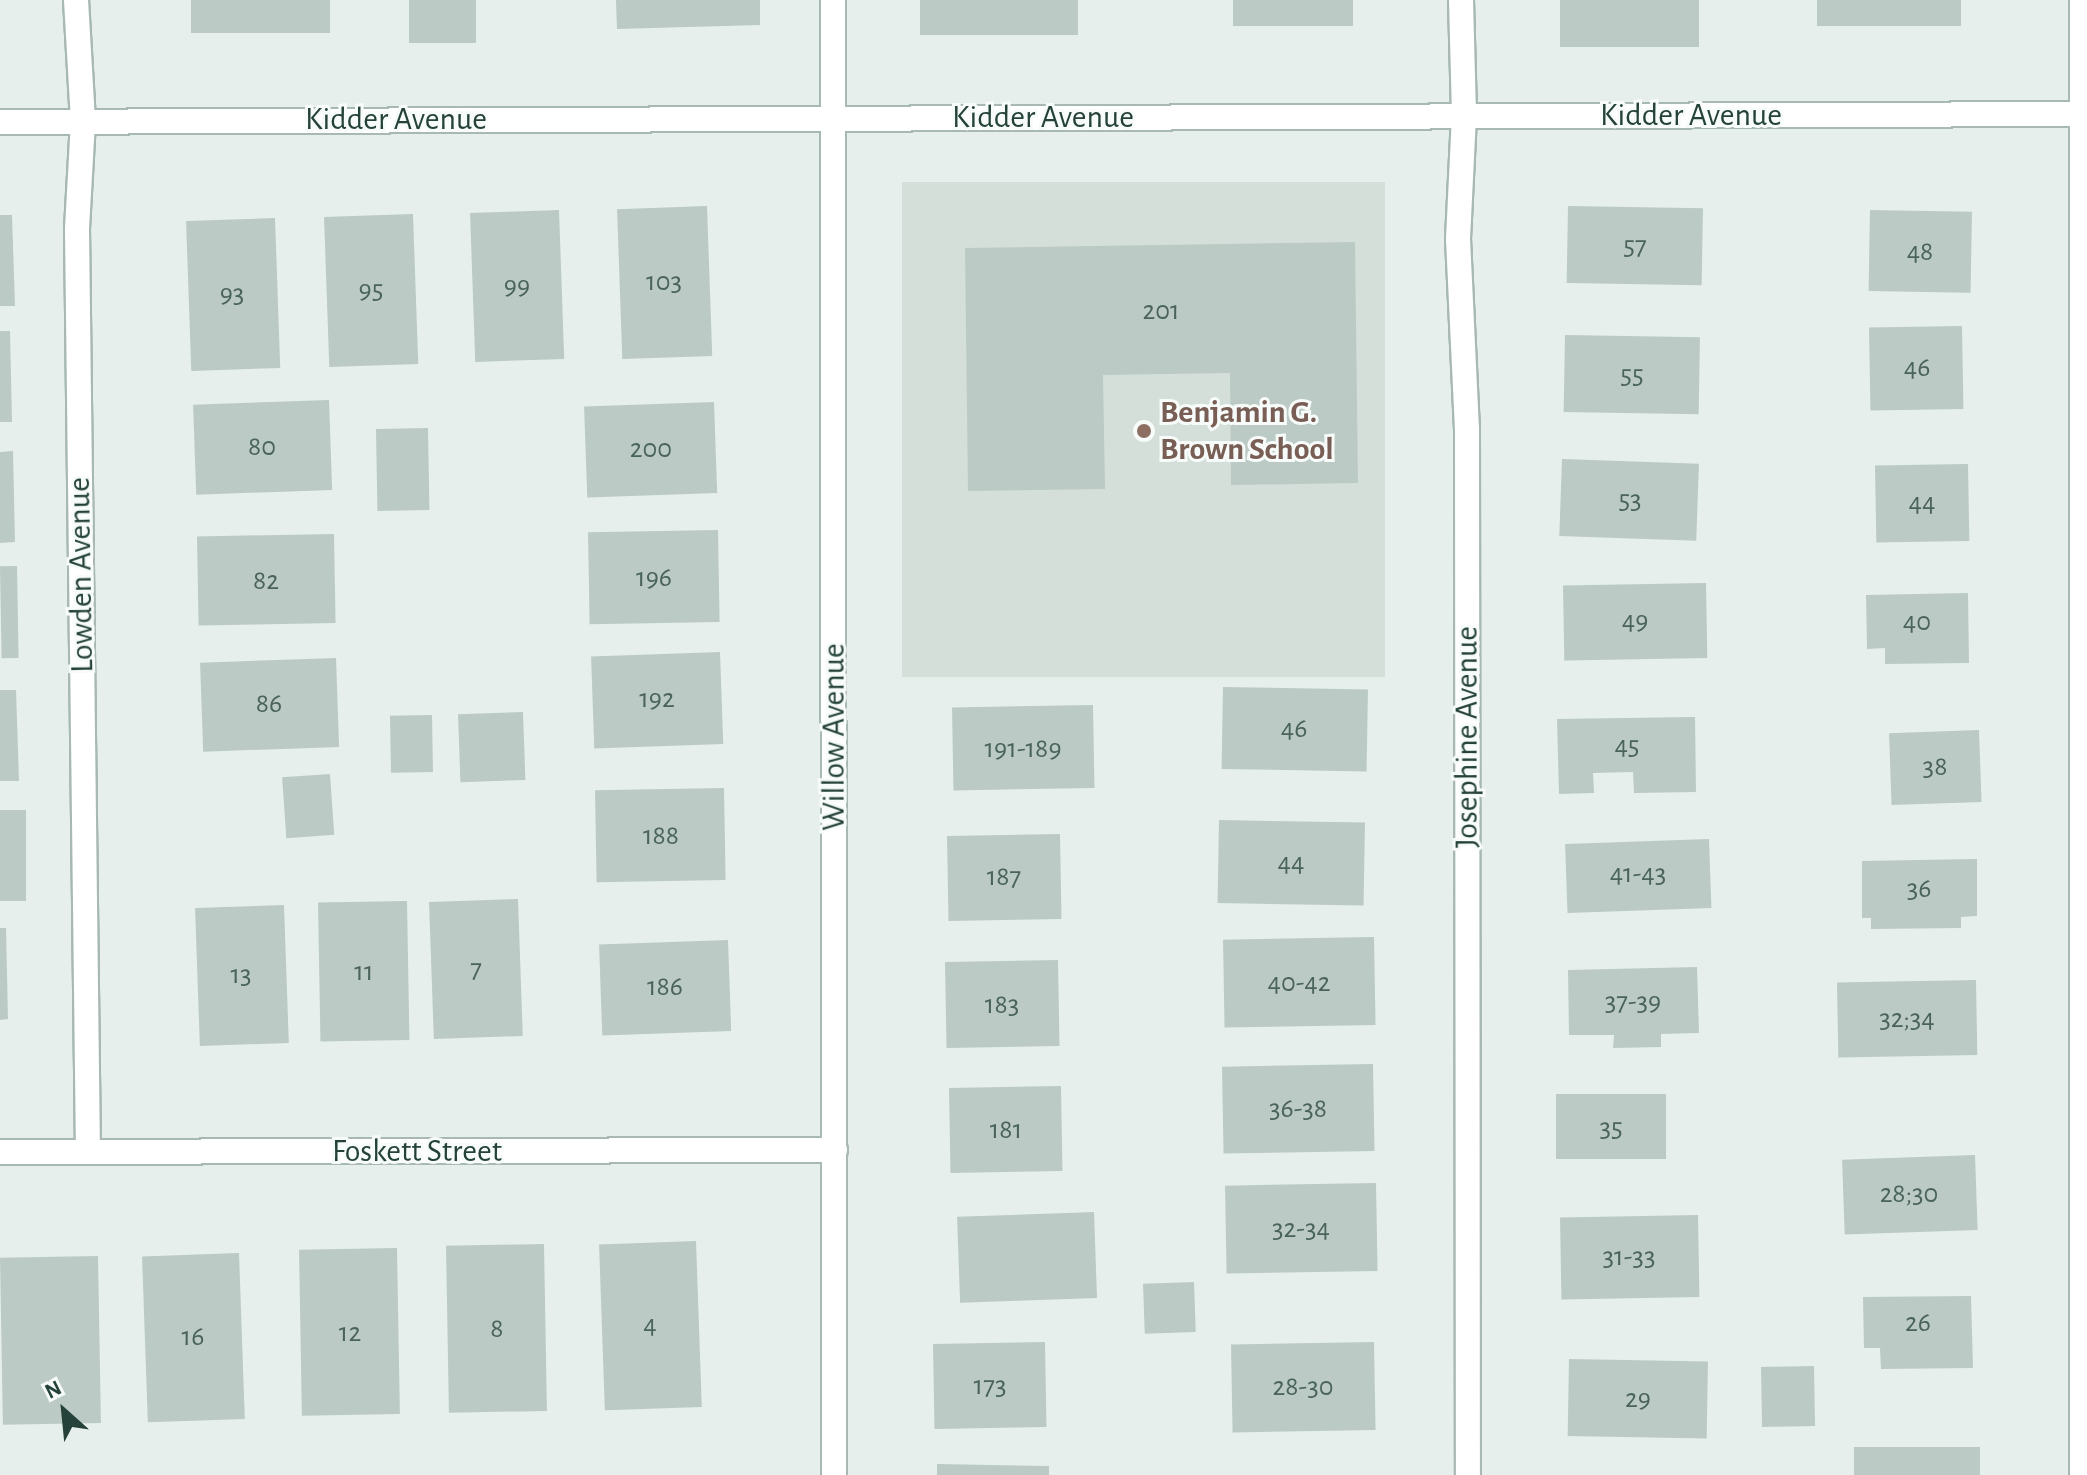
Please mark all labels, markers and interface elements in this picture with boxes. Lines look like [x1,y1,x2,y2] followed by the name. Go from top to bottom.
[1600,96,1782,134] street label: Kidder Avenue
[952,98,1134,136] street label: Kidder Avenue
[305,100,487,138] street label: Kidder Avenue
[1623,229,1647,263] house number: 57
[1907,235,1933,269] house number: 48
[646,265,682,299] house number: 103
[504,269,530,303] house number: 99
[359,273,383,307] house number: 95
[220,277,244,311] house number: 93
[1142,294,1180,328] house number: 201
[1904,351,1930,385] house number: 46
[1620,358,1644,392] house number: 55
[1160,394,1334,469] place label: Benjamin G. Brown School
[1135,422,1153,440] marker: Benjamin G. Brown School
[248,430,276,464] house number: 80
[630,432,672,466] house number: 200
[60,477,102,673] street label: Lowden Avenue
[1618,483,1642,517] house number: 53
[1909,486,1935,520] house number: 44
[636,561,672,595] house number: 196
[253,564,279,598] house number: 82
[1622,604,1648,638] house number: 49
[1903,605,1931,639] house number: 40
[1448,626,1486,848] street label: Josephine Avenue
[815,643,853,831] street label: Willow Avenue
[639,682,675,716] house number: 192
[256,687,282,721] house number: 86
[1281,712,1307,746] house number: 46
[1614,729,1640,763] house number: 45
[984,732,1062,766] house number: 191-189
[1923,750,1947,784] house number: 38
[643,819,679,853] house number: 188
[1278,846,1304,880] house number: 44
[1610,857,1666,891] house number: 41-43
[987,860,1021,894] house number: 187
[1907,872,1931,906] house number: 36
[470,952,482,986] house number: 7
[354,955,374,989] house number: 11
[230,958,252,992] house number: 13
[1267,966,1331,1000] house number: 40-42
[647,970,683,1004] house number: 186
[1605,985,1661,1019] house number: 37-39
[985,988,1019,1022] house number: 183
[1879,1002,1935,1036] house number: 32;34
[1269,1092,1327,1126] house number: 36-38
[1599,1111,1623,1145] house number: 35
[990,1113,1022,1147] house number: 181
[332,1132,502,1170] street label: Foskett Street
[1880,1177,1938,1211] house number: 28;30
[1272,1212,1330,1246] house number: 32-34
[1603,1240,1655,1274] house number: 31-33
[1905,1306,1931,1340] house number: 26
[643,1308,657,1342] house number: 4
[490,1312,504,1346] house number: 8
[339,1316,361,1350] house number: 12
[182,1320,204,1354] house number: 16
[974,1369,1006,1403] house number: 173
[1273,1370,1333,1404] house number: 28-30
[24,1371,104,1451] north arrow
[41,1376,65,1403] text: N
[1625,1382,1651,1416] house number: 29

